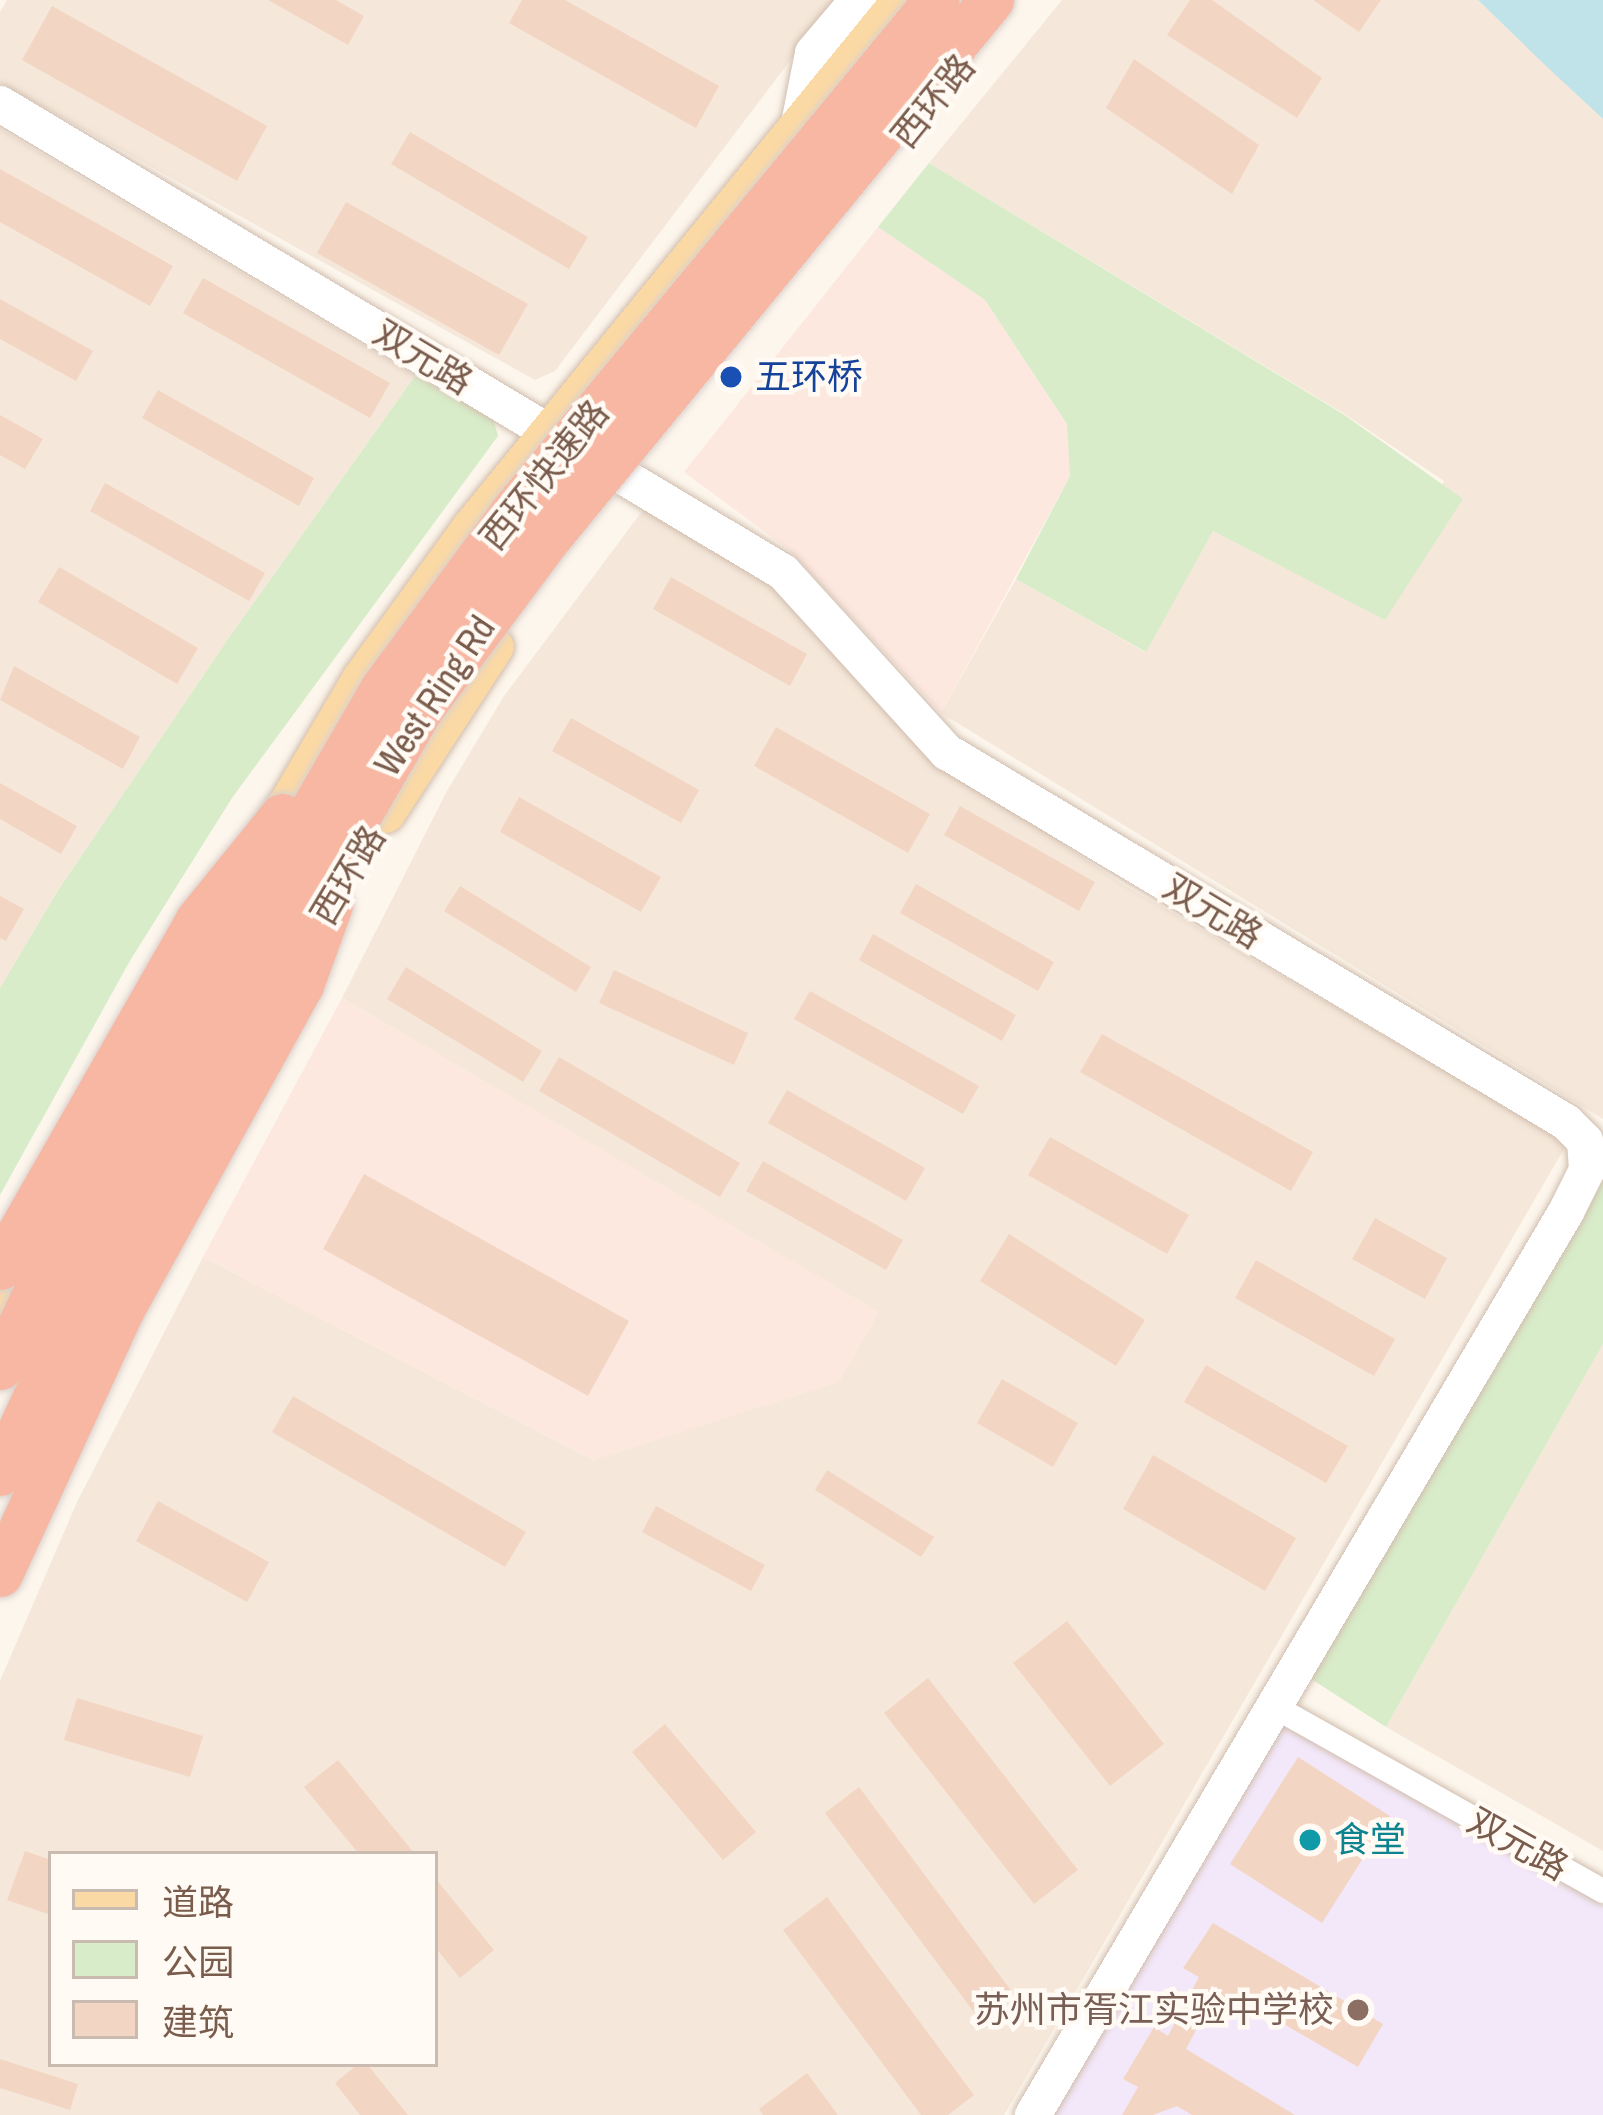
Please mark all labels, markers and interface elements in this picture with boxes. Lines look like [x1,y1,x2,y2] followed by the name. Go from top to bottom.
[882,45,984,157] street label: 西环路
[366,311,480,403] street label: 双元路
[755,355,863,399] place label: 五环桥
[718,364,744,390] marker: 五环桥
[471,391,617,559] street label: 西环快速路
[366,608,504,784] street label: West Ring Rd
[302,818,394,932] street label: 西环路
[1156,865,1270,957] street label: 双元路
[1460,1799,1576,1889] street label: 双元路
[1334,1818,1406,1862] place label: 食堂
[1297,1827,1323,1853] marker: 食堂
[48,1851,438,2067] legend
[162,1878,234,1926] text: 道路
[162,1938,234,1986] text: 公园
[974,1988,1334,2032] place label: 苏州市胥江实验中学校
[1345,1997,1371,2023] marker: 苏州市胥江实验中学校
[162,1998,234,2046] text: 建筑

